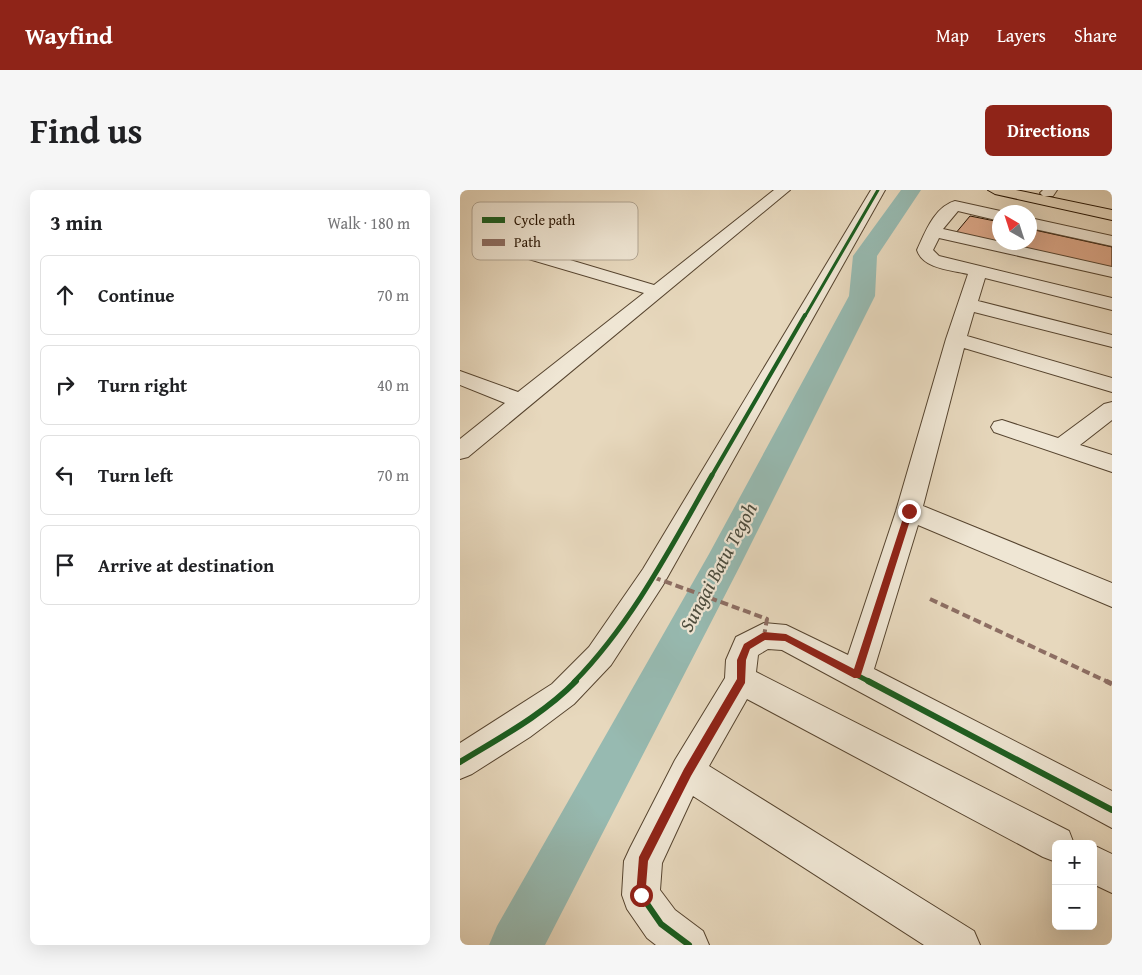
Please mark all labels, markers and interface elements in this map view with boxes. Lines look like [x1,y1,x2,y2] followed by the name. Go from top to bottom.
[25,18,113,53] text: Wayfind
[936,22,969,49] text: Map
[997,22,1046,49] text: Layers
[1074,22,1117,49] text: Share
[30,105,143,156] text: Find us
[985,105,1112,156] button: Directions
[472,202,638,260] legend
[992,205,1037,250] north arrow
[50,207,102,238] text: 3 min
[514,210,575,230] text: Cycle path
[327,211,410,235] text: Walk · 180 m
[514,232,541,252] text: Path
[51,281,79,309] icon: ahead
[98,281,175,309] text: Continue
[377,283,409,307] text: 70 m
[51,371,79,399] icon: right
[98,371,187,399] text: Turn right
[377,373,409,397] text: 40 m
[51,461,79,489] icon: left
[98,461,173,489] text: Turn left
[377,463,409,487] text: 70 m
[671,497,764,636] water label: Sungai Batu Tegoh
[898,500,921,523] route end
[51,551,79,579] icon: arrive
[98,551,274,579] text: Arrive at destination
[1052,840,1097,930] map controls
[1052,840,1097,885] button: +
[630,884,653,907] route start
[1052,885,1097,930] button: −

